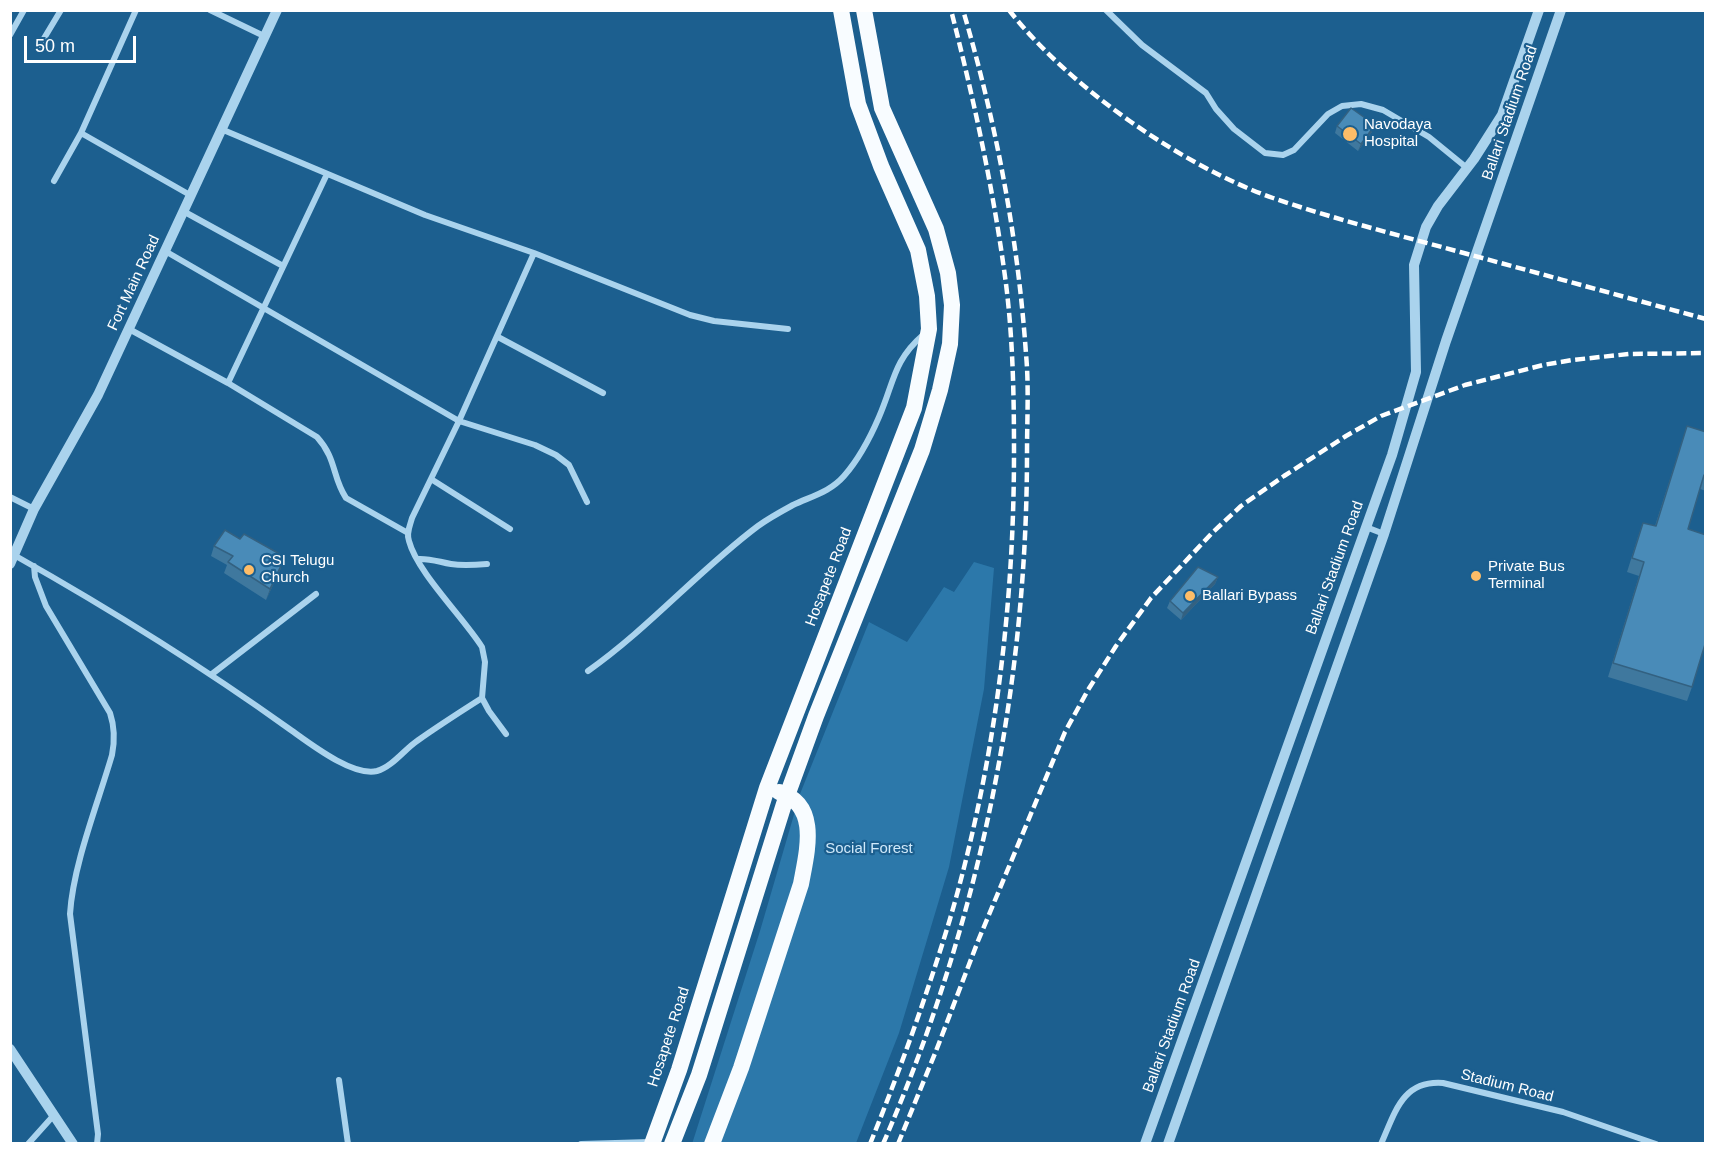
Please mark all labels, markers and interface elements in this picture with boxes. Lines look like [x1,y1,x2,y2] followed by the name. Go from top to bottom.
[27,24,140,62] scale bar
[35,36,75,56] text: 50 m
[1479,43,1541,183] street label: Ballari Stadium Road
[1364,116,1432,151] place label: Navodaya Hospital
[1341,125,1359,143] marker: Navodaya Hospital
[104,232,164,334] street label: Fort Main Road
[1302,499,1368,637] street label: Ballari Stadium Road
[802,525,856,629] street label: Hosapete Road
[261,552,334,587] place label: CSI Telugu Church
[1488,558,1565,593] place label: Private Bus Terminal
[242,563,256,577] marker: CSI Telugu Church
[1469,569,1483,583] marker: Private Bus Terminal
[1202,587,1297,605] place label: Ballari Bypass
[1183,589,1197,603] marker: Ballari Bypass
[825,840,913,858] park label: Social Forest
[1139,957,1205,1095] street label: Ballari Stadium Road
[644,985,694,1089] street label: Hosapete Road
[1459,1066,1555,1106] street label: Stadium Road

